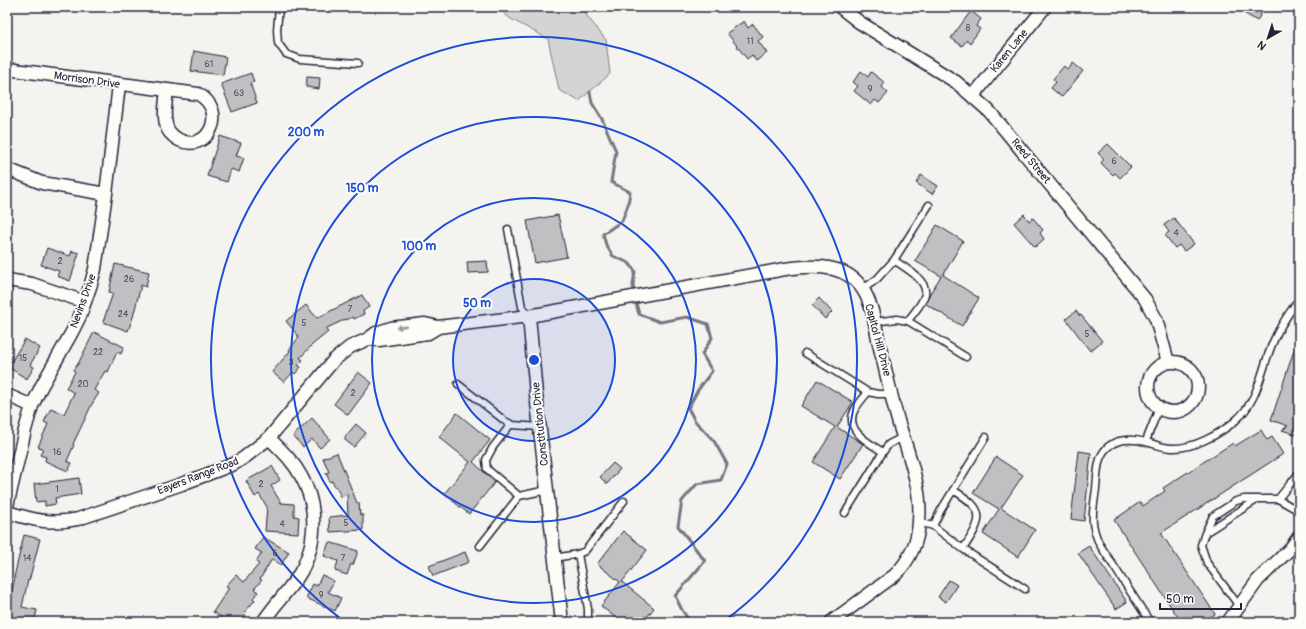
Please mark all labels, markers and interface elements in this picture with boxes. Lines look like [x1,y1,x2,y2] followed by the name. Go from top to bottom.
[1248,18,1288,58] north arrow
[966,23,971,34] house number: 8
[988,26,1031,75] street label: Karen Lane
[746,36,754,47] house number: 11
[1255,38,1269,53] text: N
[205,59,213,70] house number: 61
[53,69,121,91] street label: Morrison Drive
[868,84,873,95] house number: 9
[234,88,244,99] house number: 63
[288,125,325,140] text: 200 m
[1008,136,1054,187] street label: Reed Street
[1111,156,1117,167] house number: 6
[346,181,379,196] text: 150 m
[1173,228,1179,239] house number: 4
[402,239,437,254] text: 100 m
[57,256,63,267] house number: 2
[67,272,99,330] street label: Nevins Drive
[124,274,134,285] house number: 26
[463,296,491,311] text: 50 m
[862,302,894,378] street label: Capitol Hill Drive
[348,304,353,315] house number: 7
[118,309,129,320] house number: 24
[302,318,307,329] house number: 5
[396,324,408,330] one-way arrow
[1085,329,1090,340] house number: 5
[93,347,103,358] house number: 22
[19,353,27,364] house number: 15
[527,353,541,367] centre of rings
[288,357,294,368] house number: 3
[77,379,89,390] house number: 20
[529,381,551,467] street label: Constitution Drive
[350,388,356,399] house number: 2
[53,447,61,458] house number: 16
[156,455,240,497] street label: Eayers Range Road
[258,479,264,490] house number: 2
[55,484,59,495] house number: 1
[344,518,349,529] house number: 5
[279,519,285,530] house number: 4
[272,548,278,559] house number: 6
[23,553,32,564] house number: 14
[341,553,346,564] house number: 7
[1160,585,1241,611] scale bar
[319,590,324,601] house number: 9
[1166,592,1194,607] text: 50 m

